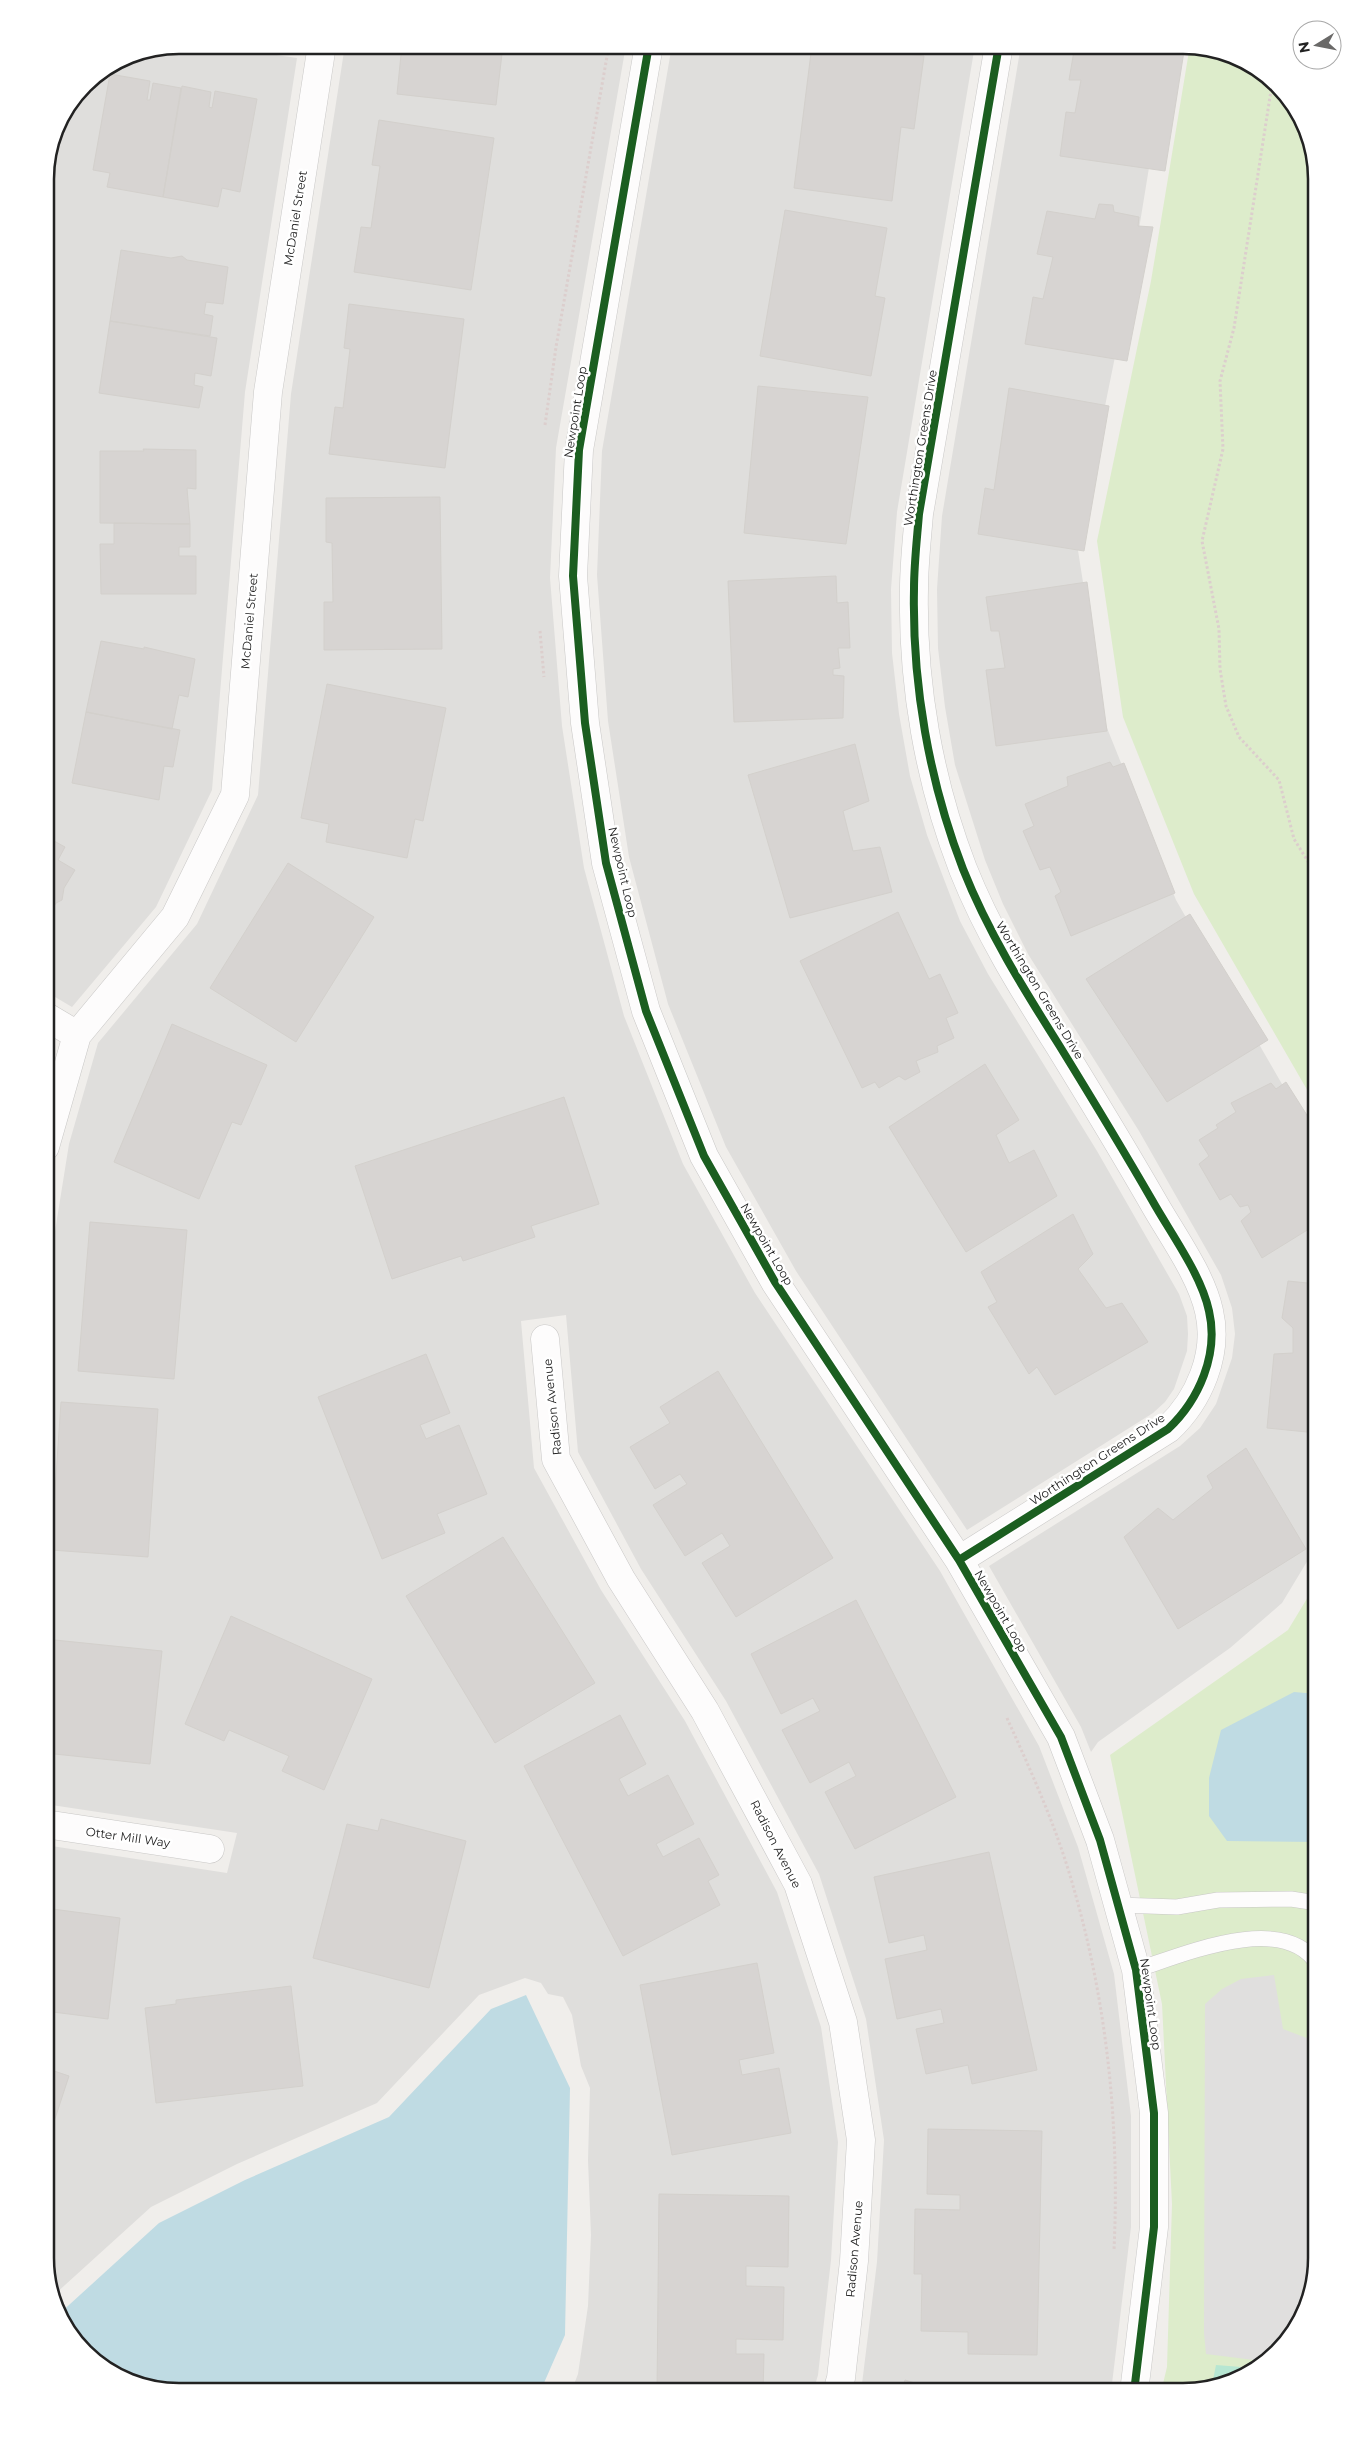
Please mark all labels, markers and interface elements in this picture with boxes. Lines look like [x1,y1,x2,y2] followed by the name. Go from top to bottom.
[1292,20,1342,70] north arrow
[1294,40,1314,54] text: N
[280,169,310,267] street label: McDaniel Street
[560,365,590,459] street label: Newpoint Loop
[900,369,940,527] street label: Worthington Greens Drive
[237,572,261,670] street label: McDaniel Street
[605,825,641,919] street label: Newpoint Loop
[993,918,1087,1062] street label: Worthington Greens Drive
[737,1200,797,1288] street label: Newpoint Loop
[539,1358,565,1456] street label: Radison Avenue
[1027,1410,1167,1508] street label: Worthington Greens Drive
[971,1567,1031,1655] street label: Newpoint Loop
[747,1797,805,1891] street label: Radison Avenue
[85,1824,172,1850] street label: Otter Mill Way
[1137,1957,1165,2051] street label: Newpoint Loop
[842,2200,866,2298] street label: Radison Avenue

